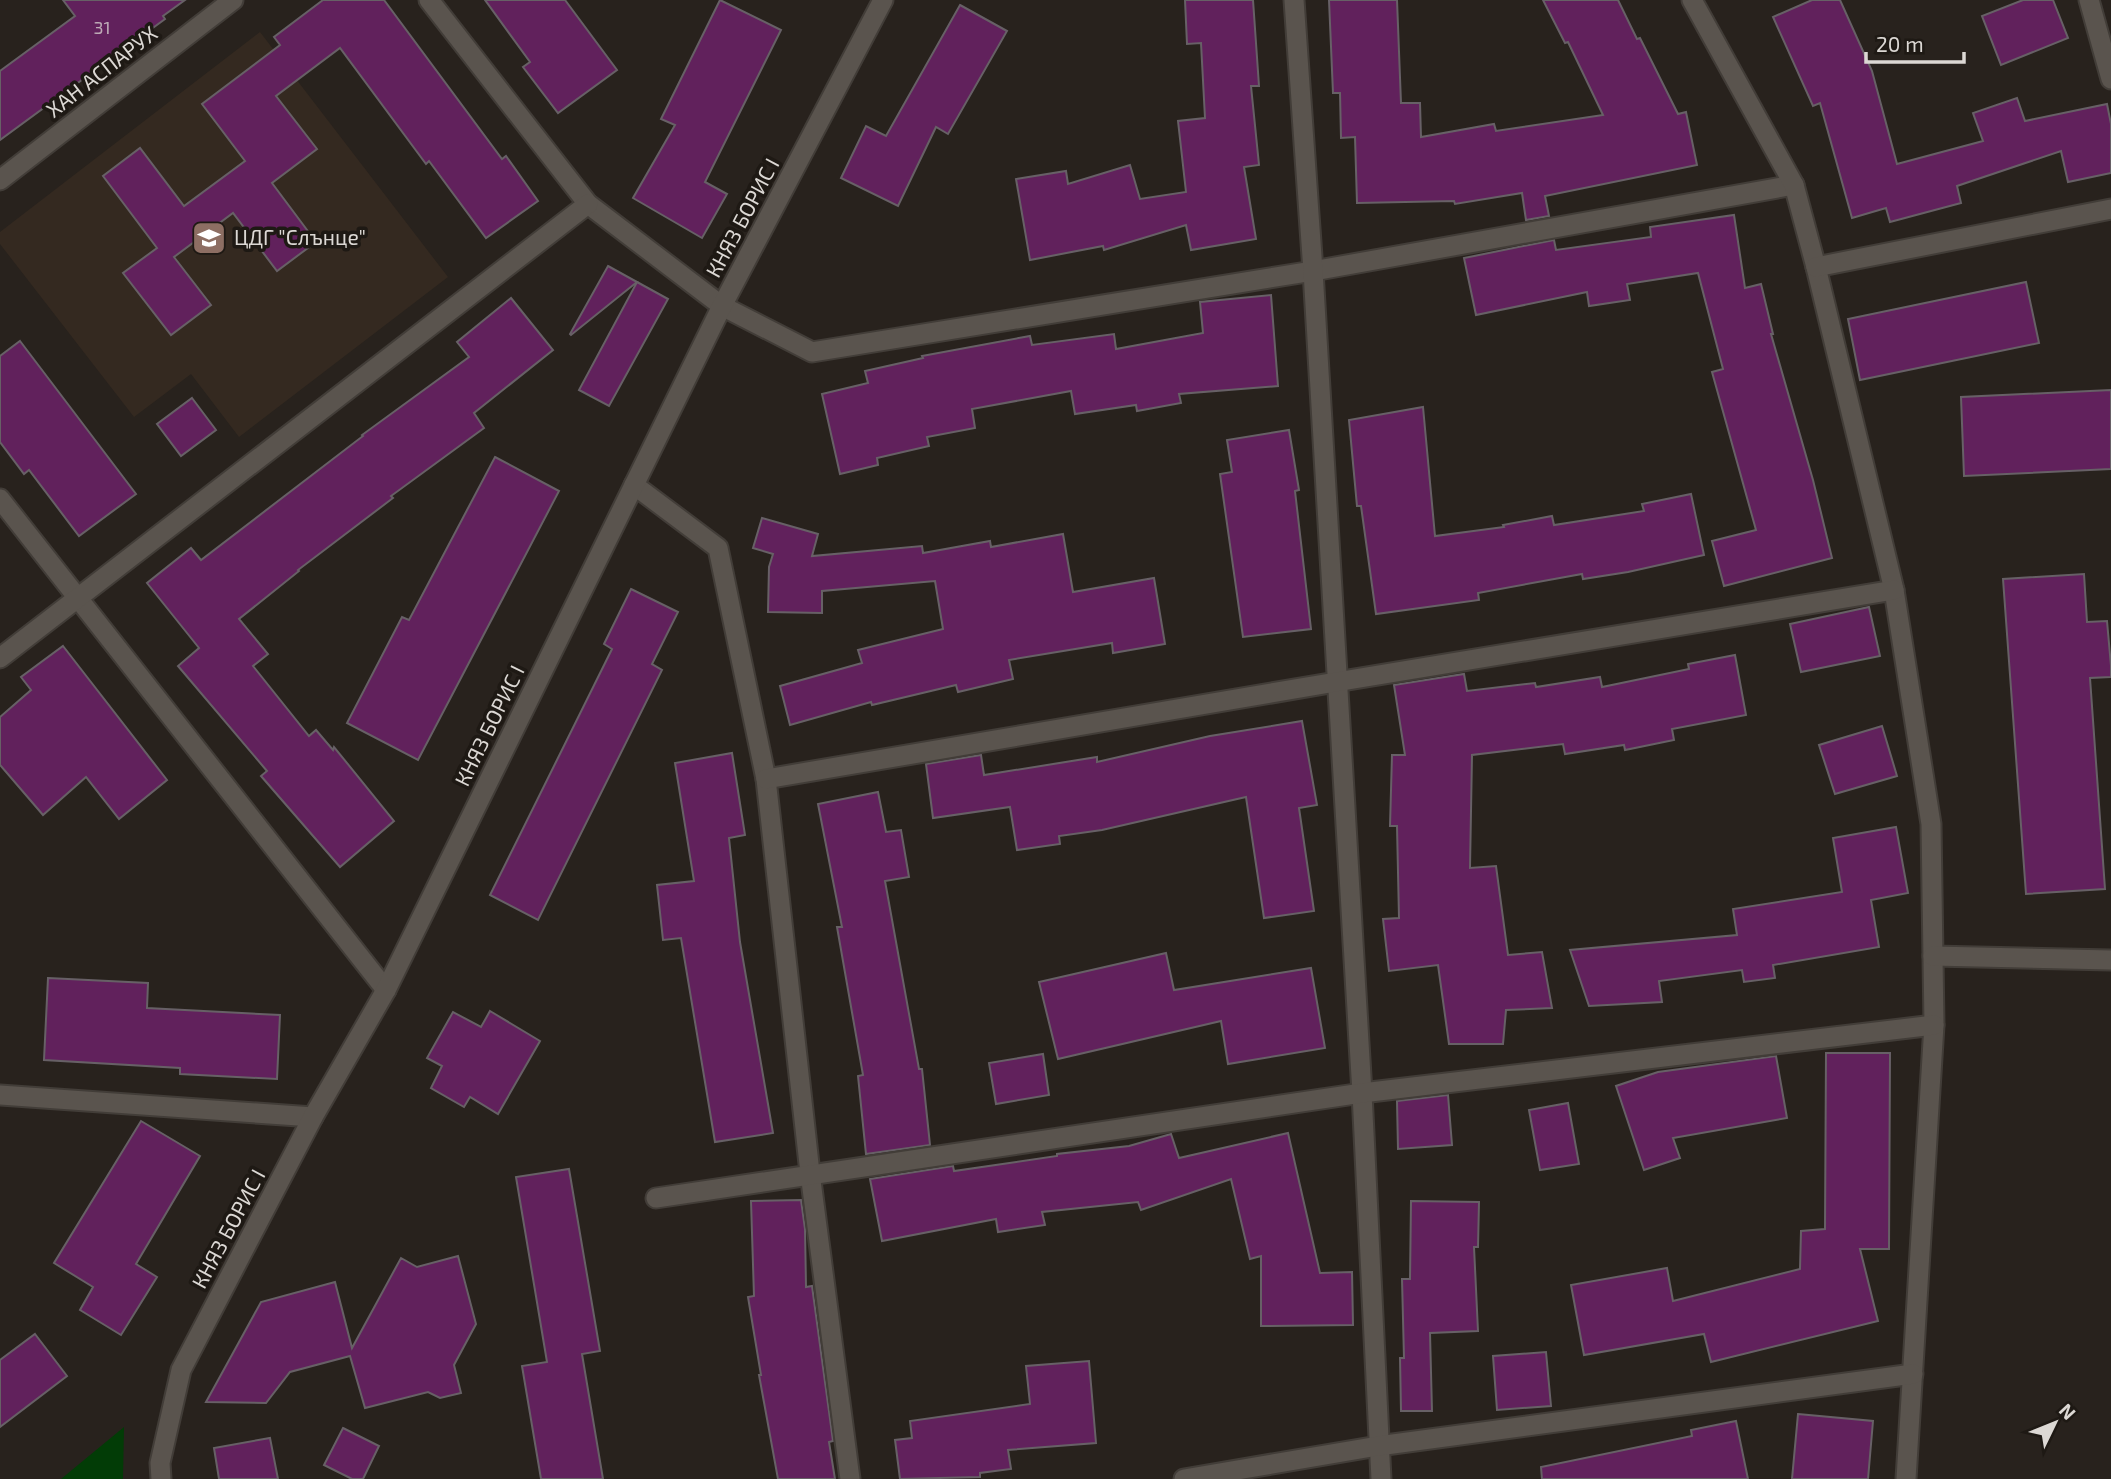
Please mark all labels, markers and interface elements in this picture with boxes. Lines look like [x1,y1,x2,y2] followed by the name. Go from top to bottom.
[93,16,111,38] house number: 31
[41,20,162,122] street label: ХАН АСПАРУХ
[1866,21,1964,65] scale bar
[1876,31,1924,56] text: 20 m
[700,153,784,281] street label: КНЯЗ БОРИС I
[190,219,228,257] school or university icon: ЦДГ "Слънце"
[234,224,366,249] place label: ЦДГ "Слънце"
[449,661,529,790] street label: КНЯЗ БОРИС I
[186,1164,270,1292] street label: КНЯЗ БОРИС I
[2020,1388,2090,1458] north arrow
[2055,1398,2081,1424] text: N

